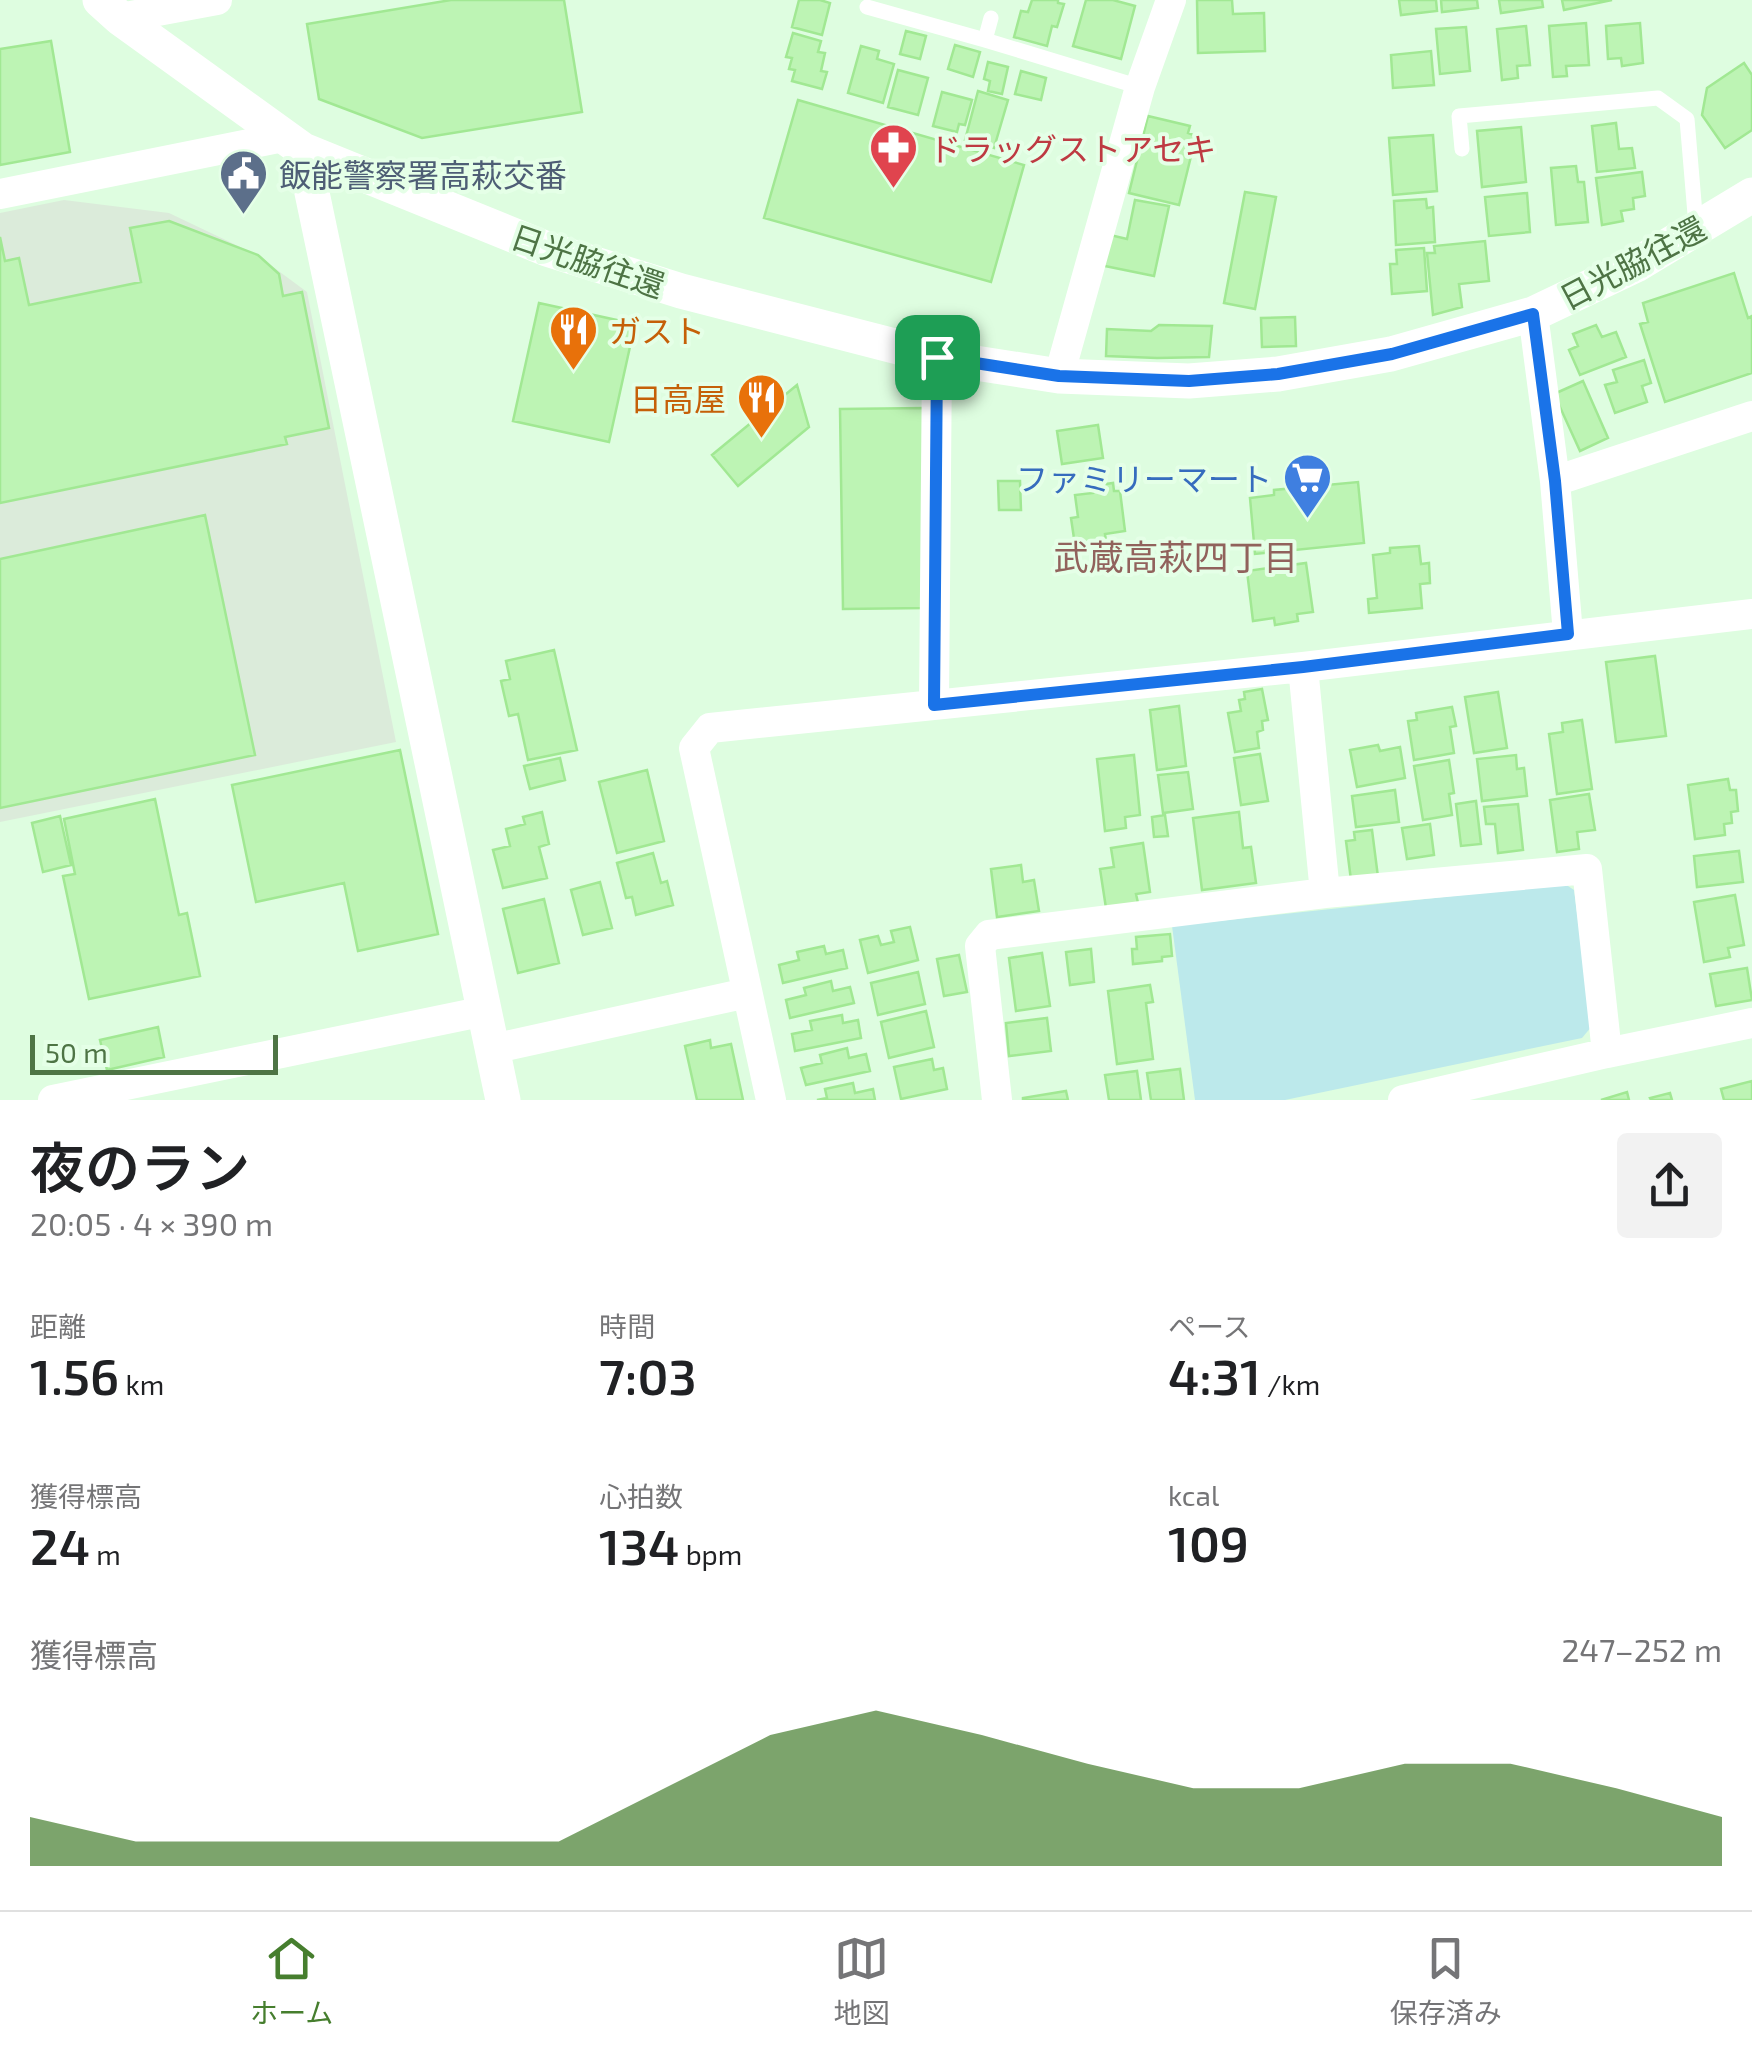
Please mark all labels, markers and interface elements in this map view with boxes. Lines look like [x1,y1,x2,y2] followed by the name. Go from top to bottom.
[868,122,920,190] pharmacy icon: ドラッグストアセキ
[929,129,1216,167] place label: ドラッグストアセキ
[218,148,270,216] public building icon: 飯能警察署高萩交番
[279,155,567,193] place label: 飯能警察署高萩交番
[1552,208,1712,316] street label: 日光脇往還
[506,216,670,304] street label: 日光脇往還
[548,304,600,372] restaurant icon: ガスト
[609,311,705,349] place label: ガスト
[895,315,980,400] pin
[910,330,965,385] icon: arrive
[735,372,787,440] restaurant icon: 日高屋
[630,379,726,417] place label: 日高屋
[1281,452,1333,520] supermarket icon: ファミリーマート
[1016,459,1272,497] place label: ファミリーマート
[1053,535,1299,577] district label: 武蔵高萩四丁目
[30,1030,278,1074] scale bar
[45,1035,108,1069] text: 50 m
[30,1133,250,1199] text: 夜のラン
[1617,1133,1722,1238] button: share
[30,1204,273,1242] text: 20:05 · 4 × 390 m
[30,1309,86,1343] text: 距離
[599,1309,655,1343] text: 時間
[1168,1309,1251,1343] text: ペース
[30,1345,119,1405] text: 1.56
[599,1345,697,1405] text: 7:03
[1168,1345,1261,1405] text: 4:31
[119,1367,164,1401] text: km
[1261,1367,1320,1401] text: /km
[1168,1478,1219,1512] text: kcal
[30,1479,142,1513] text: 獲得標高
[599,1479,683,1513] text: 心拍数
[1168,1512,1249,1572] text: 109
[30,1515,90,1575] text: 24
[599,1515,679,1575] text: 134
[90,1537,121,1571] text: m
[679,1537,742,1571] text: bpm
[1561,1630,1722,1668] text: 247–252 m
[30,1635,158,1673] text: 獲得標高
[250,1931,333,2031] tab: ホーム
[834,1931,890,2031] tab: 地図
[1390,1931,1502,2031] tab: 保存済み

